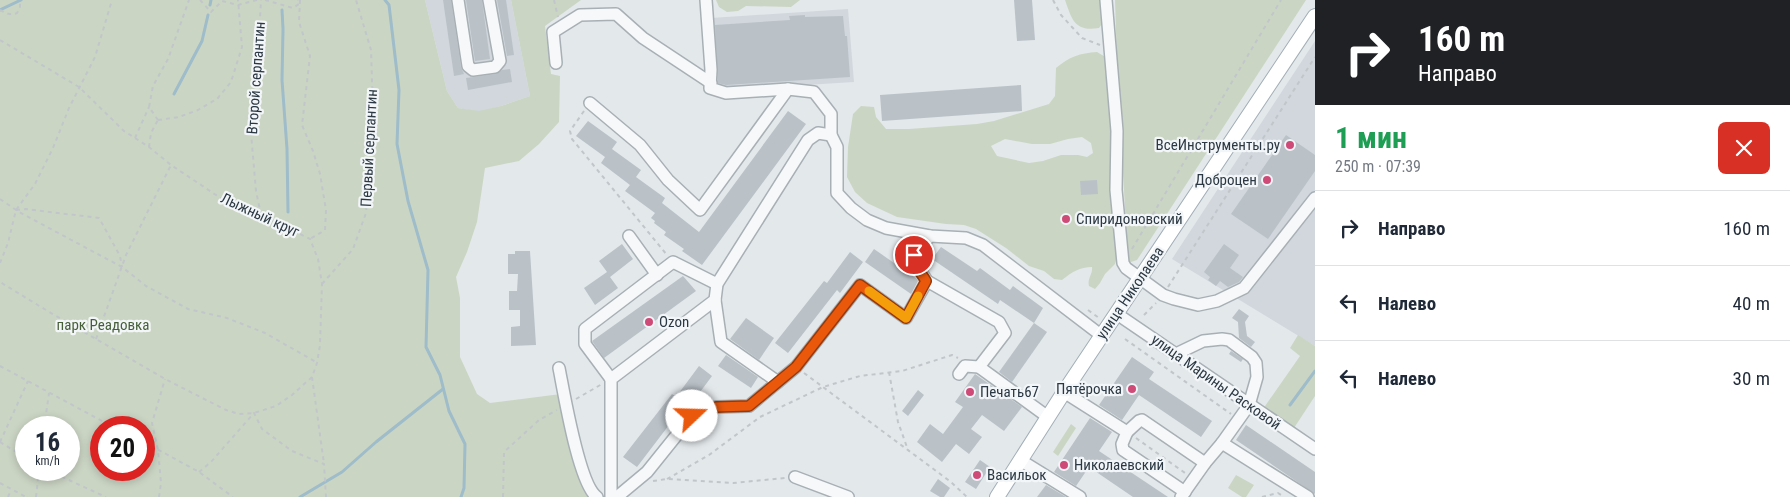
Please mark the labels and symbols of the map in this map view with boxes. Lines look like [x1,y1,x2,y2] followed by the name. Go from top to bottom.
[243,21,269,135] street label: Второй серпантин
[357,89,381,207] street label: Первый серпантин
[1156,136,1280,154] place label: ВсеИнструменты.ру
[1284,139,1296,151] marker: ВсеИнструменты.ру
[1195,171,1257,189] place label: Доброцен
[1261,174,1273,186] marker: Доброцен
[218,189,303,241] street label: Лыжный круг
[1076,210,1183,228] place label: Спиридоновский
[1060,213,1072,225] marker: Спиридоновский
[893,234,935,276] pin
[1092,243,1168,343] street label: улица Николаева
[659,313,689,331] place label: Ozon
[57,316,149,334] park label: парк Реадовка
[643,316,655,328] marker: Ozon
[1148,330,1284,434] street label: улица Марины Расковой
[1056,380,1122,398] place label: Пятёрочка
[980,383,1039,401] place label: Печать67
[1126,383,1138,395] marker: Пятёрочка
[964,386,976,398] marker: Печать67
[665,389,717,441] position arrow
[90,416,155,481] speed limit sign: 20
[1074,456,1164,474] place label: Николаевский
[1058,459,1070,471] marker: Николаевский
[987,466,1047,484] place label: Васильок
[971,469,983,481] marker: Васильок

